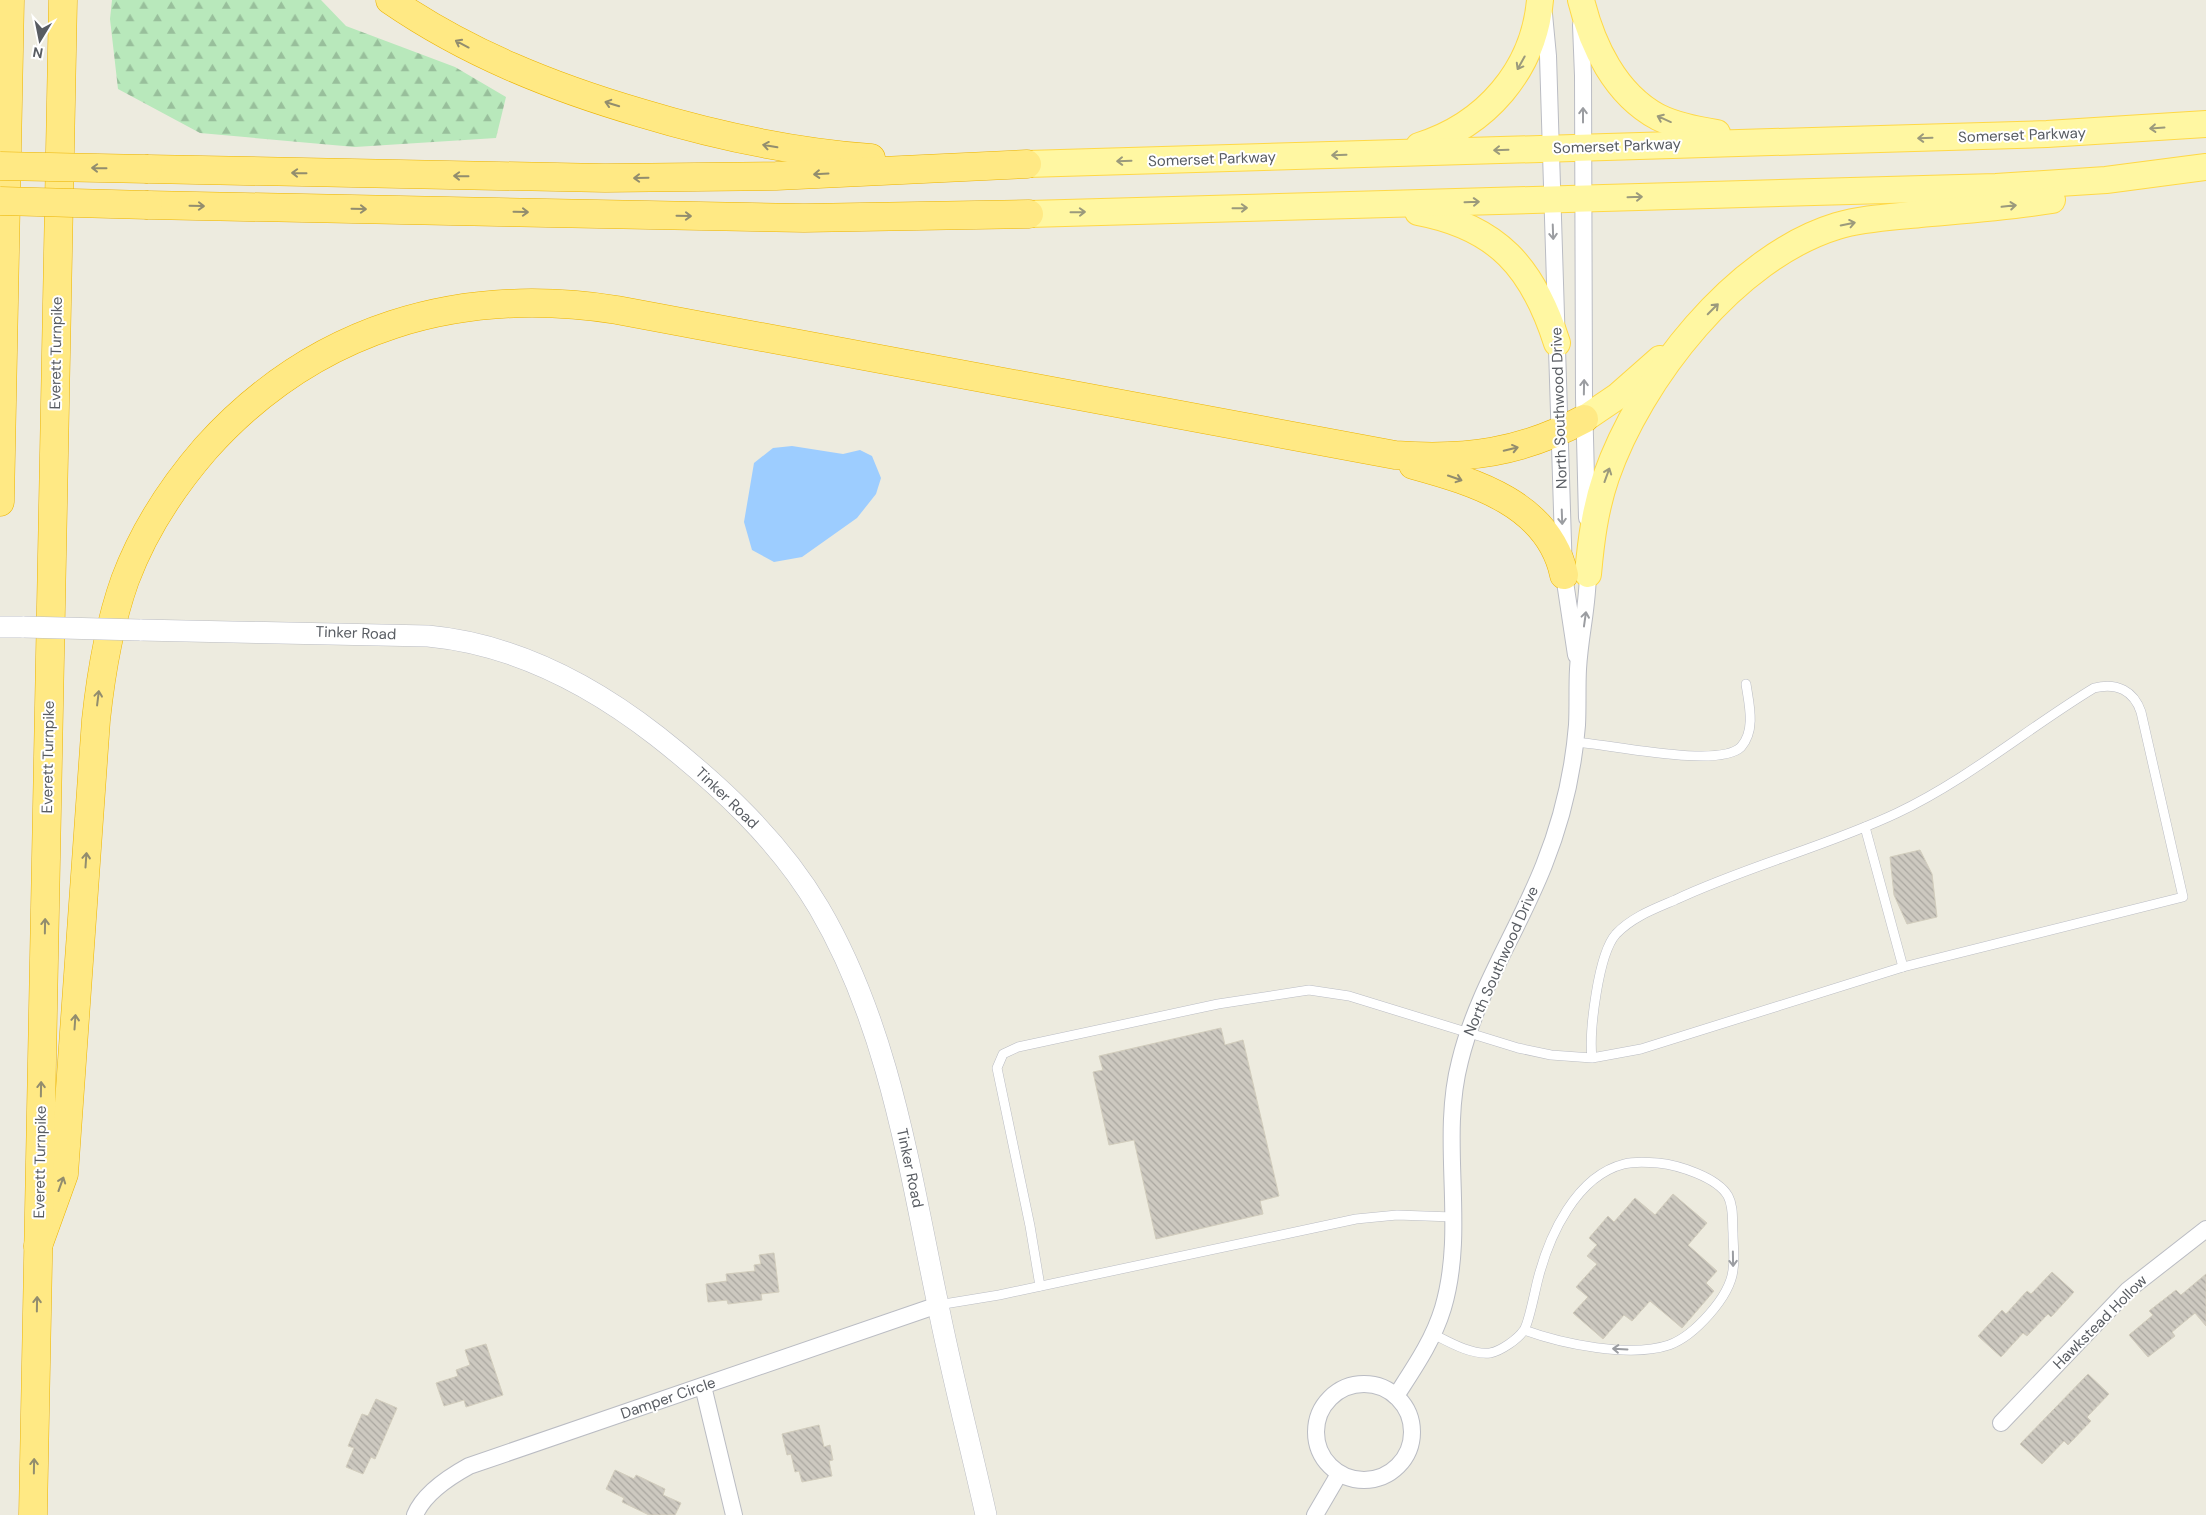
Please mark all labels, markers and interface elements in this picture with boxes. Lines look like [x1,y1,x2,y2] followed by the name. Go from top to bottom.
[15,15,65,65] north arrow
[455,39,470,48] one-way arrow
[31,43,44,63] text: N
[1516,55,1525,70] one-way arrow
[605,99,621,109] one-way arrow
[1578,107,1588,124] one-way arrow
[1657,114,1672,124] one-way arrow
[1958,123,2087,147] street label: Somerset Parkway
[2150,123,2166,133] one-way arrow
[1917,133,1934,143] one-way arrow
[1553,134,1682,158] street label: Somerset Parkway
[762,140,778,150] one-way arrow
[1494,145,1510,154] one-way arrow
[1148,147,1277,171] street label: Somerset Parkway
[1331,150,1348,160] one-way arrow
[1116,156,1132,166] one-way arrow
[92,164,108,173] one-way arrow
[291,168,308,178] one-way arrow
[814,169,830,179] one-way arrow
[454,172,470,181] one-way arrow
[634,173,650,183] one-way arrow
[1627,193,1643,202] one-way arrow
[1464,197,1480,207] one-way arrow
[188,201,204,210] one-way arrow
[2001,201,2017,210] one-way arrow
[350,204,367,214] one-way arrow
[1232,204,1248,213] one-way arrow
[513,208,529,217] one-way arrow
[1069,208,1085,217] one-way arrow
[676,211,692,221] one-way arrow
[1839,219,1855,228] one-way arrow
[1548,224,1558,240] one-way arrow
[45,296,67,410] street label: Everett Turnpike
[1706,304,1718,316] one-way arrow
[1546,327,1572,489] street label: North Southwood Drive
[1579,379,1589,396] one-way arrow
[1502,444,1518,453] one-way arrow
[1603,468,1612,483] one-way arrow
[1447,474,1463,483] one-way arrow
[1557,508,1566,524] one-way arrow
[1581,611,1591,627] one-way arrow
[315,622,397,644] street label: Tinker Road
[93,690,103,706] one-way arrow
[37,700,59,814] street label: Everett Turnpike
[691,763,763,833] street label: Tinker Road
[81,852,91,868] one-way arrow
[1459,883,1543,1039] street label: North Southwood Drive
[40,919,49,935] one-way arrow
[70,1014,79,1030] one-way arrow
[36,1081,46,1098] one-way arrow
[29,1105,51,1219] street label: Everett Turnpike
[892,1126,928,1210] street label: Tinker Road
[56,1176,66,1192] one-way arrow
[1728,1250,1738,1266] one-way arrow
[2049,1270,2152,1373] street label: Hawkstead Hollow
[32,1296,42,1312] one-way arrow
[1613,1344,1629,1353] one-way arrow
[618,1372,718,1424] street label: Damper Circle
[29,1459,39,1475] one-way arrow

